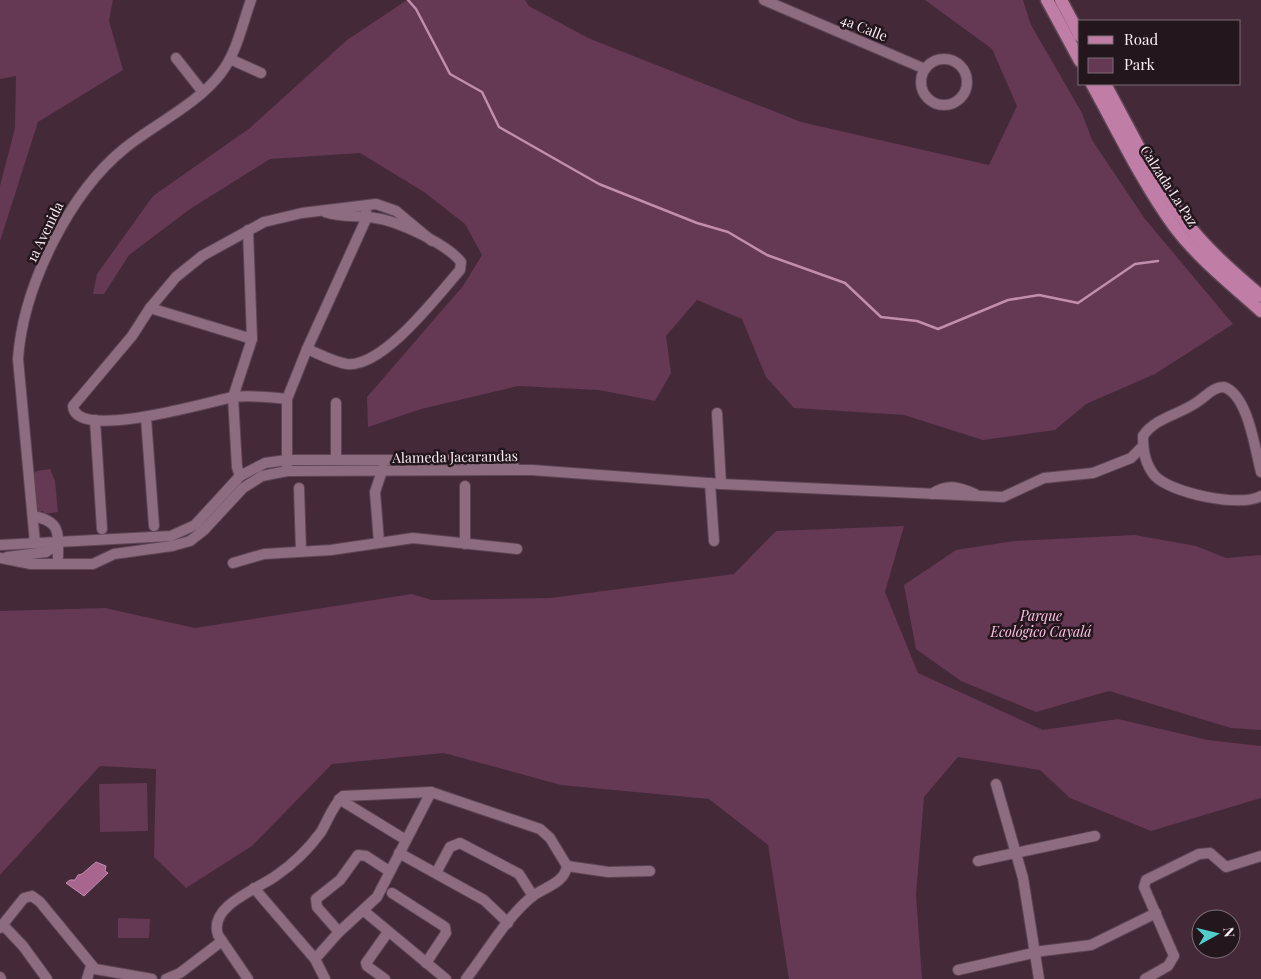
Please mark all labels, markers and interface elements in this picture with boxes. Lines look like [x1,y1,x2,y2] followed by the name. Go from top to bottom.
[838,10,890,45] street label: 4a Calle
[1078,20,1241,85] legend
[1124,29,1158,49] text: Road
[1124,54,1156,74] text: Park
[1136,142,1203,230] street label: Calzada La Paz
[22,198,67,265] street label: 1a Avenida
[391,446,518,467] street label: Alameda Jacarandas
[989,606,1092,641] park label: Parque Ecológico Cayalá
[1191,909,1241,959] north arrow
[1219,926,1239,938] text: N

